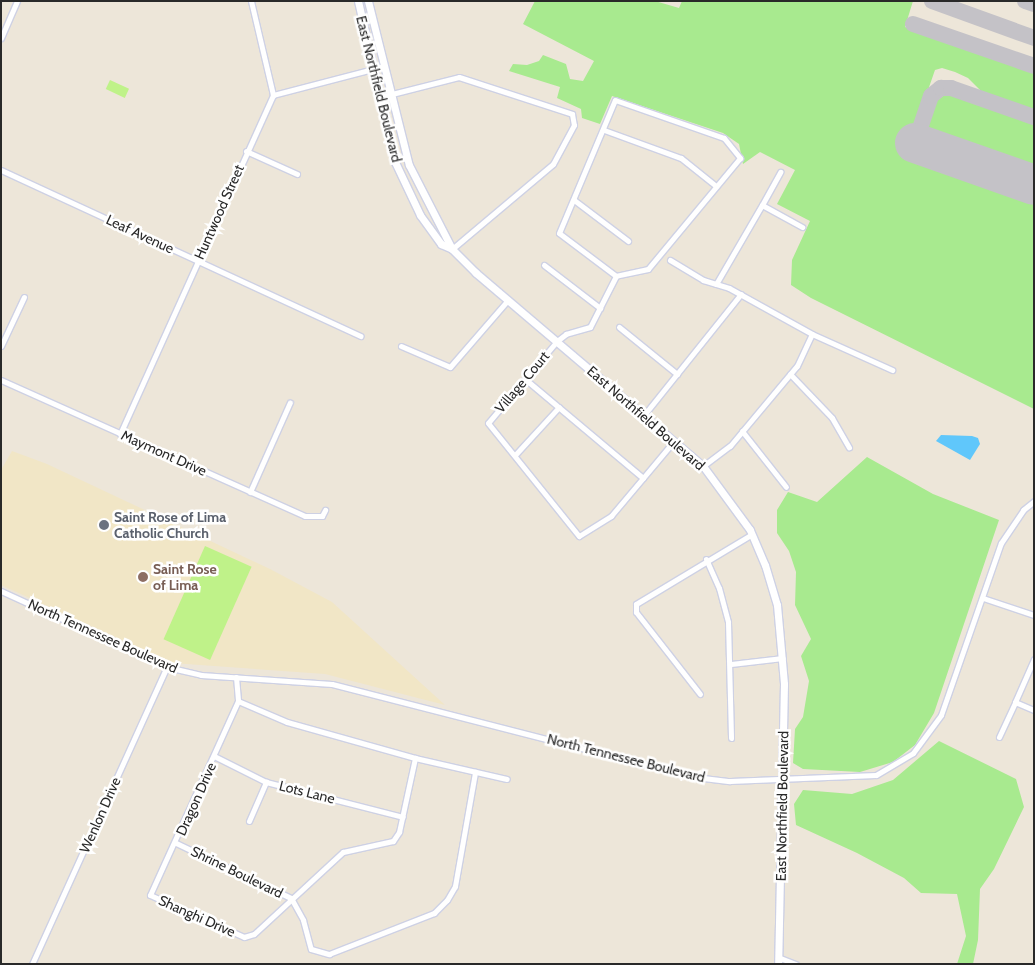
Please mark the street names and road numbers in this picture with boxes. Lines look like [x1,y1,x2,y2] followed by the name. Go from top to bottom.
[353,14,405,164] street label: East Northfield Boulevard
[191,162,247,262] street label: Huntwood Street
[103,211,177,257] street label: Leaf Avenue
[491,348,553,416] street label: Village Court
[584,362,708,474] street label: East Northfield Boulevard
[119,427,209,479] street label: Maymont Drive
[26,595,180,677] street label: North Tennessee Boulevard
[545,730,707,786] street label: North Tennessee Boulevard
[772,731,792,881] street label: East Northfield Boulevard
[172,760,220,838] street label: Dragon Drive
[76,775,124,855] street label: Wenlon Drive
[277,777,337,807] street label: Lots Lane
[188,842,286,902] street label: Shrine Boulevard
[156,892,238,940] street label: Shanghi Drive

